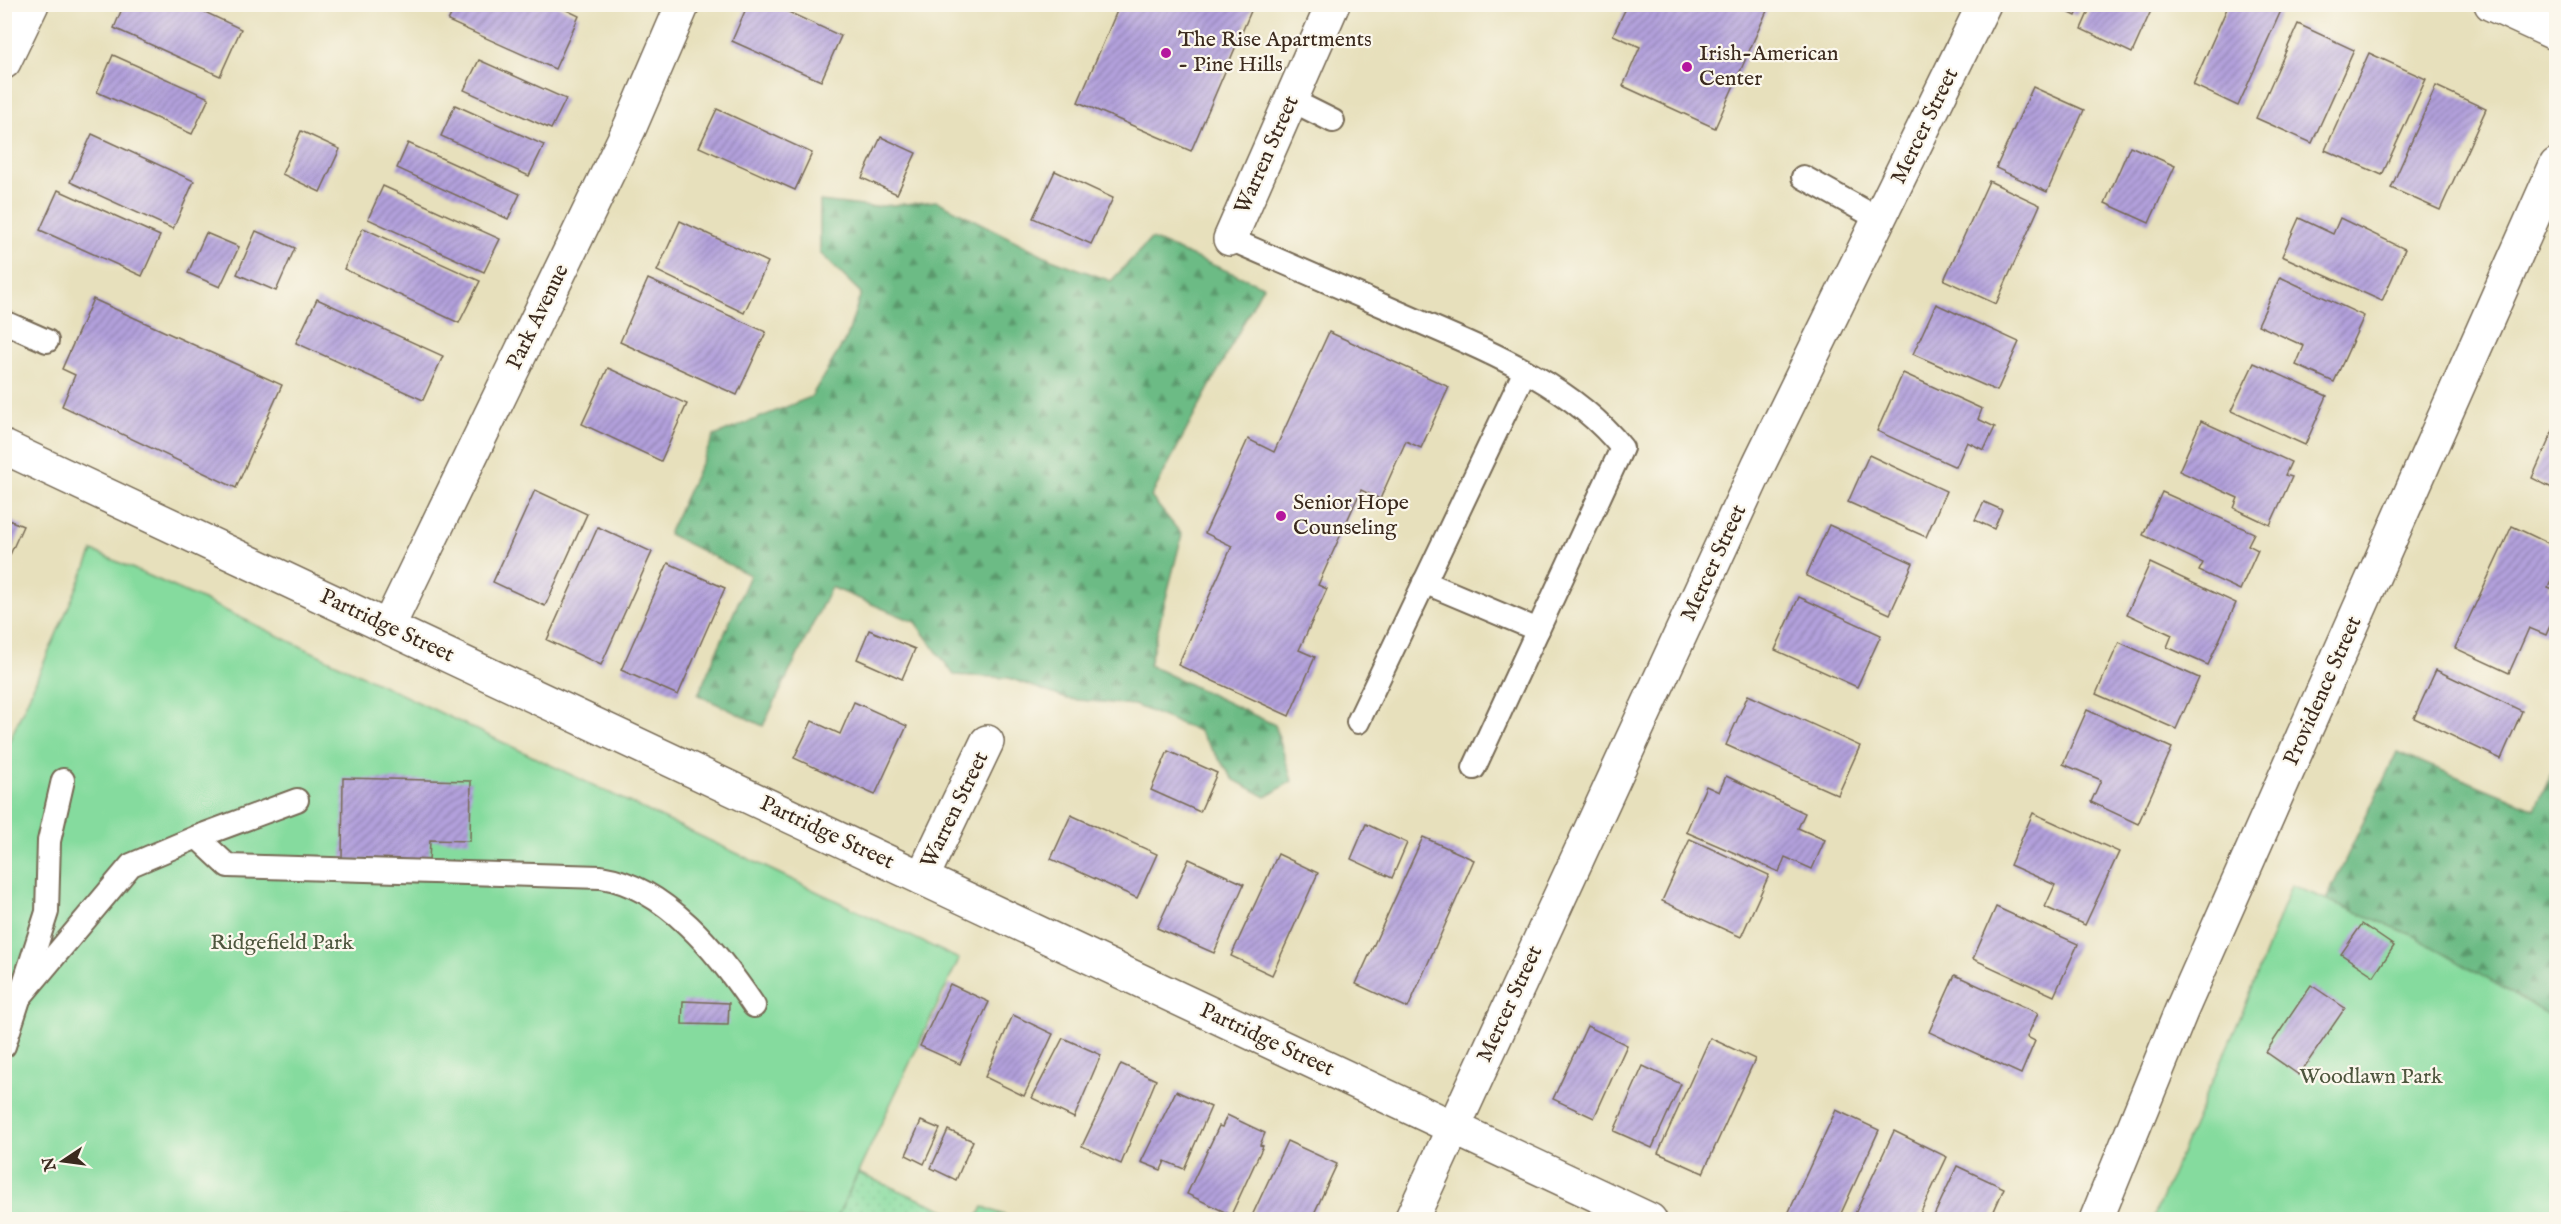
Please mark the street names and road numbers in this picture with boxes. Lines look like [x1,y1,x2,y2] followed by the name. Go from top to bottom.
[1885,63,1965,189] street label: Mercer Street
[1228,91,1306,218] street label: Warren Street
[500,260,576,374] street label: Park Avenue
[1675,500,1753,626] street label: Mercer Street
[315,583,459,669] street label: Partridge Street
[2278,612,2369,770] street label: Providence Street
[915,747,996,873] street label: Warren Street
[755,790,899,876] street label: Partridge Street
[1471,941,1549,1067] street label: Mercer Street
[1195,997,1339,1083] street label: Partridge Street

